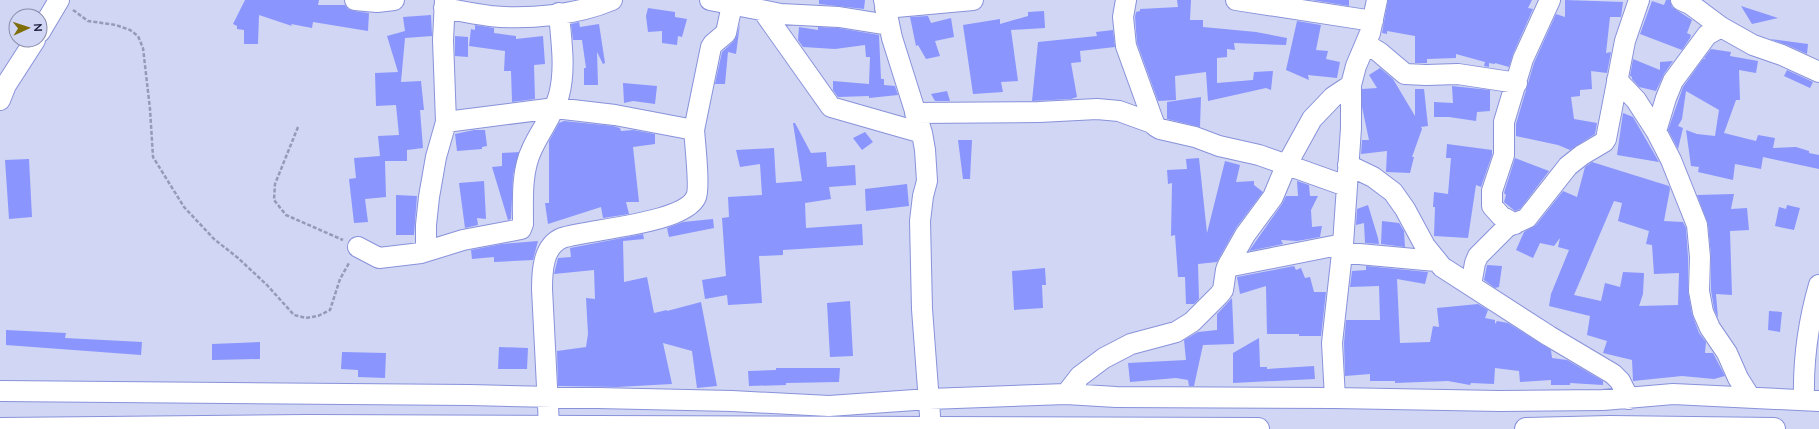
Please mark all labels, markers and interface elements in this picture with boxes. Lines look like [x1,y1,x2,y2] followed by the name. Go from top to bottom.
[8,8,48,48] north arrow
[32,23,45,32] text: N

